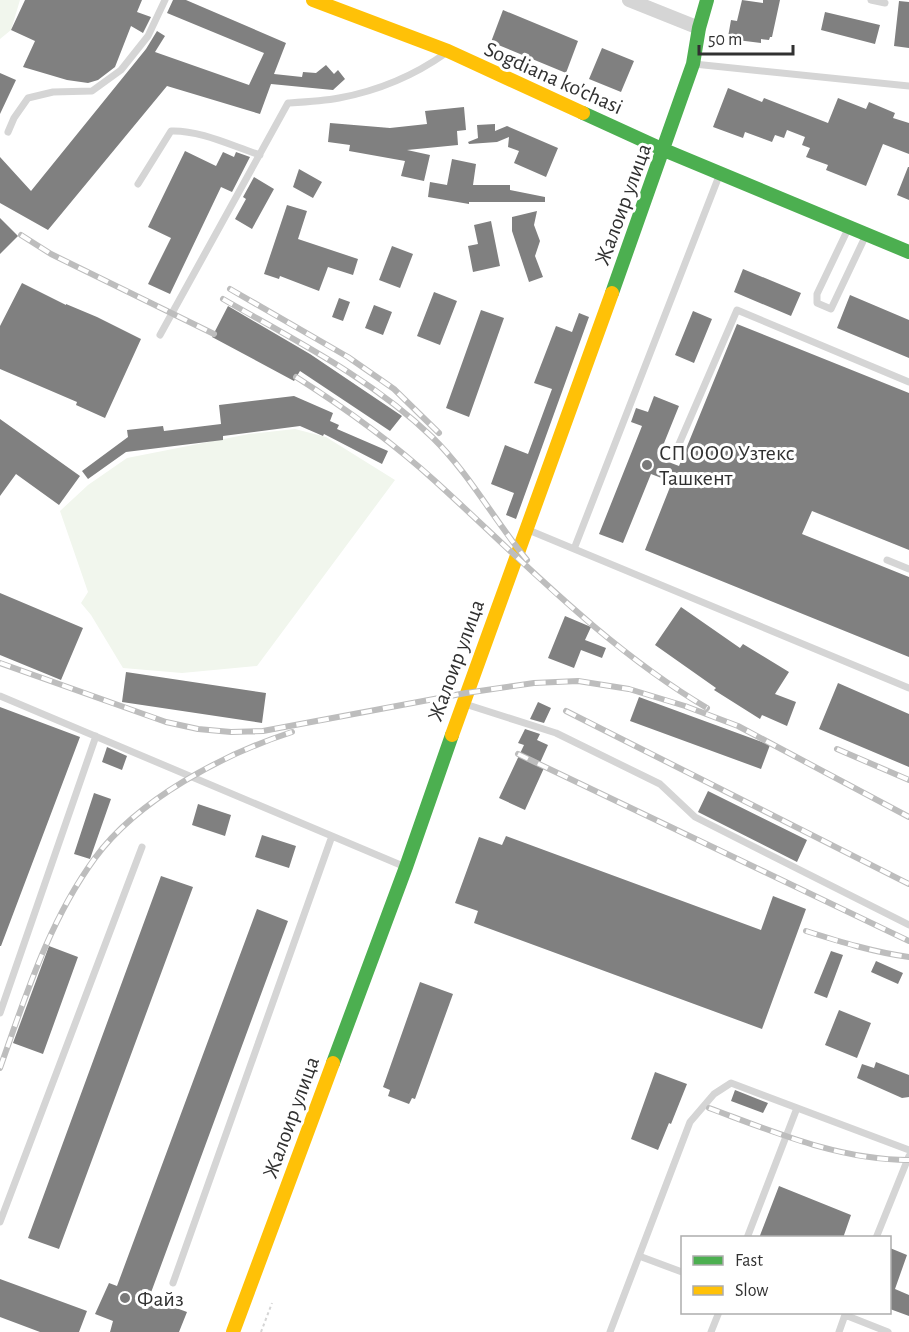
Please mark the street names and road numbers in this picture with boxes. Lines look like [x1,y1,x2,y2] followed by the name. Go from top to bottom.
[481,38,626,118] street label: Sogdiana ko'chasi
[591,141,655,268] street label: Жалоир улица
[424,597,488,724] street label: Жалоир улица
[259,1054,323,1181] street label: Жалоир улица

